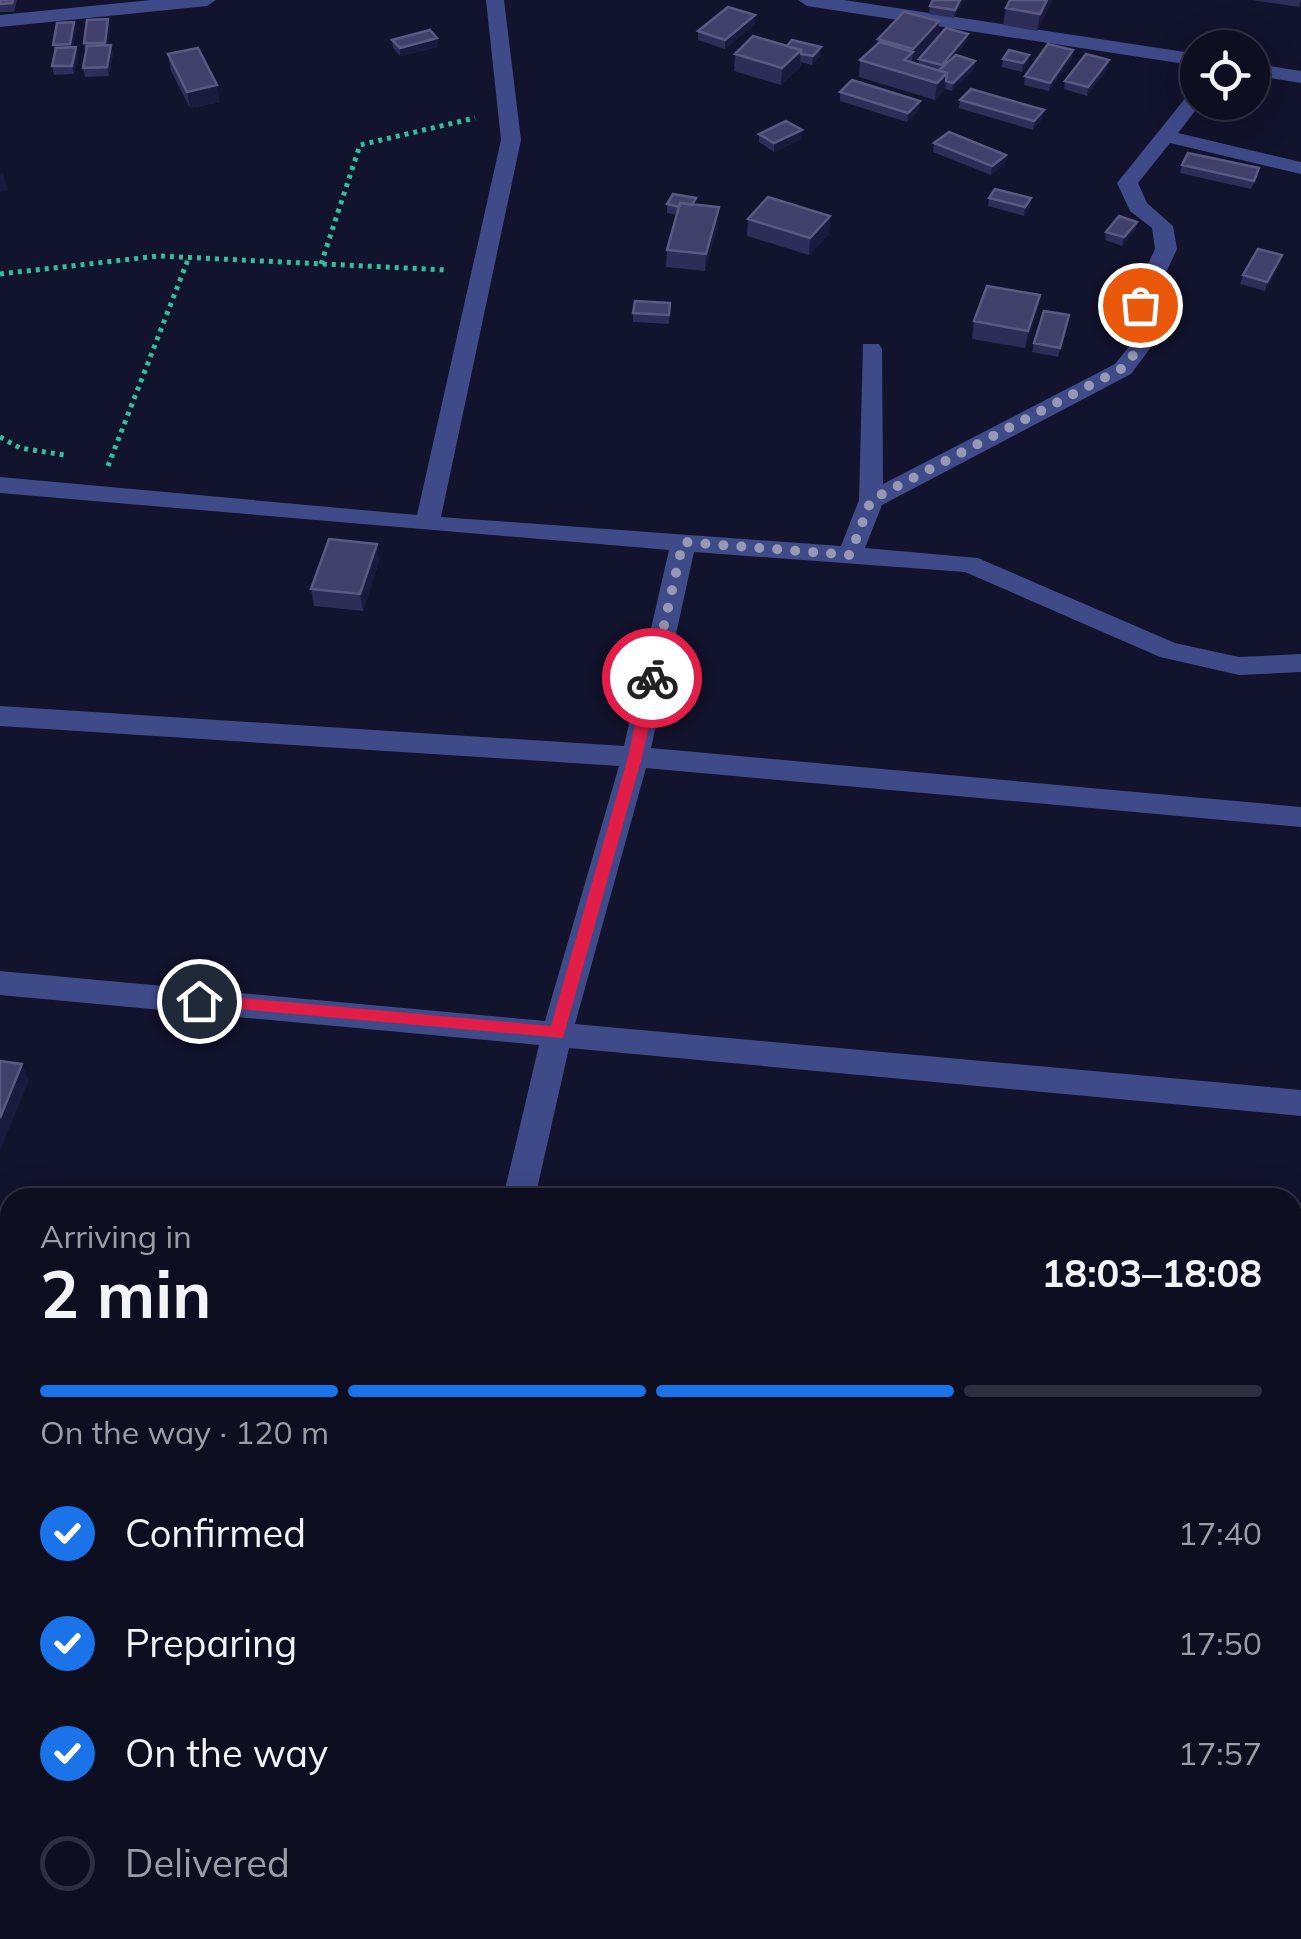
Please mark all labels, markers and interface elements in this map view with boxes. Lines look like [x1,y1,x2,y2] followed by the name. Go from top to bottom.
[1180,30,1270,120] map controls
[1180,30,1270,120] button: locate
[1098,263,1183,348] pin
[1113,278,1168,333] icon: bag
[602,628,702,728] courier
[625,651,680,706] icon: bike
[157,959,242,1044] pin
[172,974,227,1029] icon: home
[40,1216,192,1256] text: Arriving in
[1042,1249,1262,1297] text: 18:03–18:08
[40,1253,211,1334] text: 2 min
[40,1412,329,1452] text: On the way · 120 m
[40,1506,95,1561] icon: check
[125,1509,306,1557] text: Confirmed
[1178,1513,1262,1553] text: 17:40
[40,1616,95,1671] icon: check
[125,1619,297,1667] text: Preparing
[1178,1623,1262,1663] text: 17:50
[40,1726,95,1781] icon: check
[125,1729,328,1777] text: On the way
[1178,1733,1262,1773] text: 17:57
[125,1839,290,1887] text: Delivered

